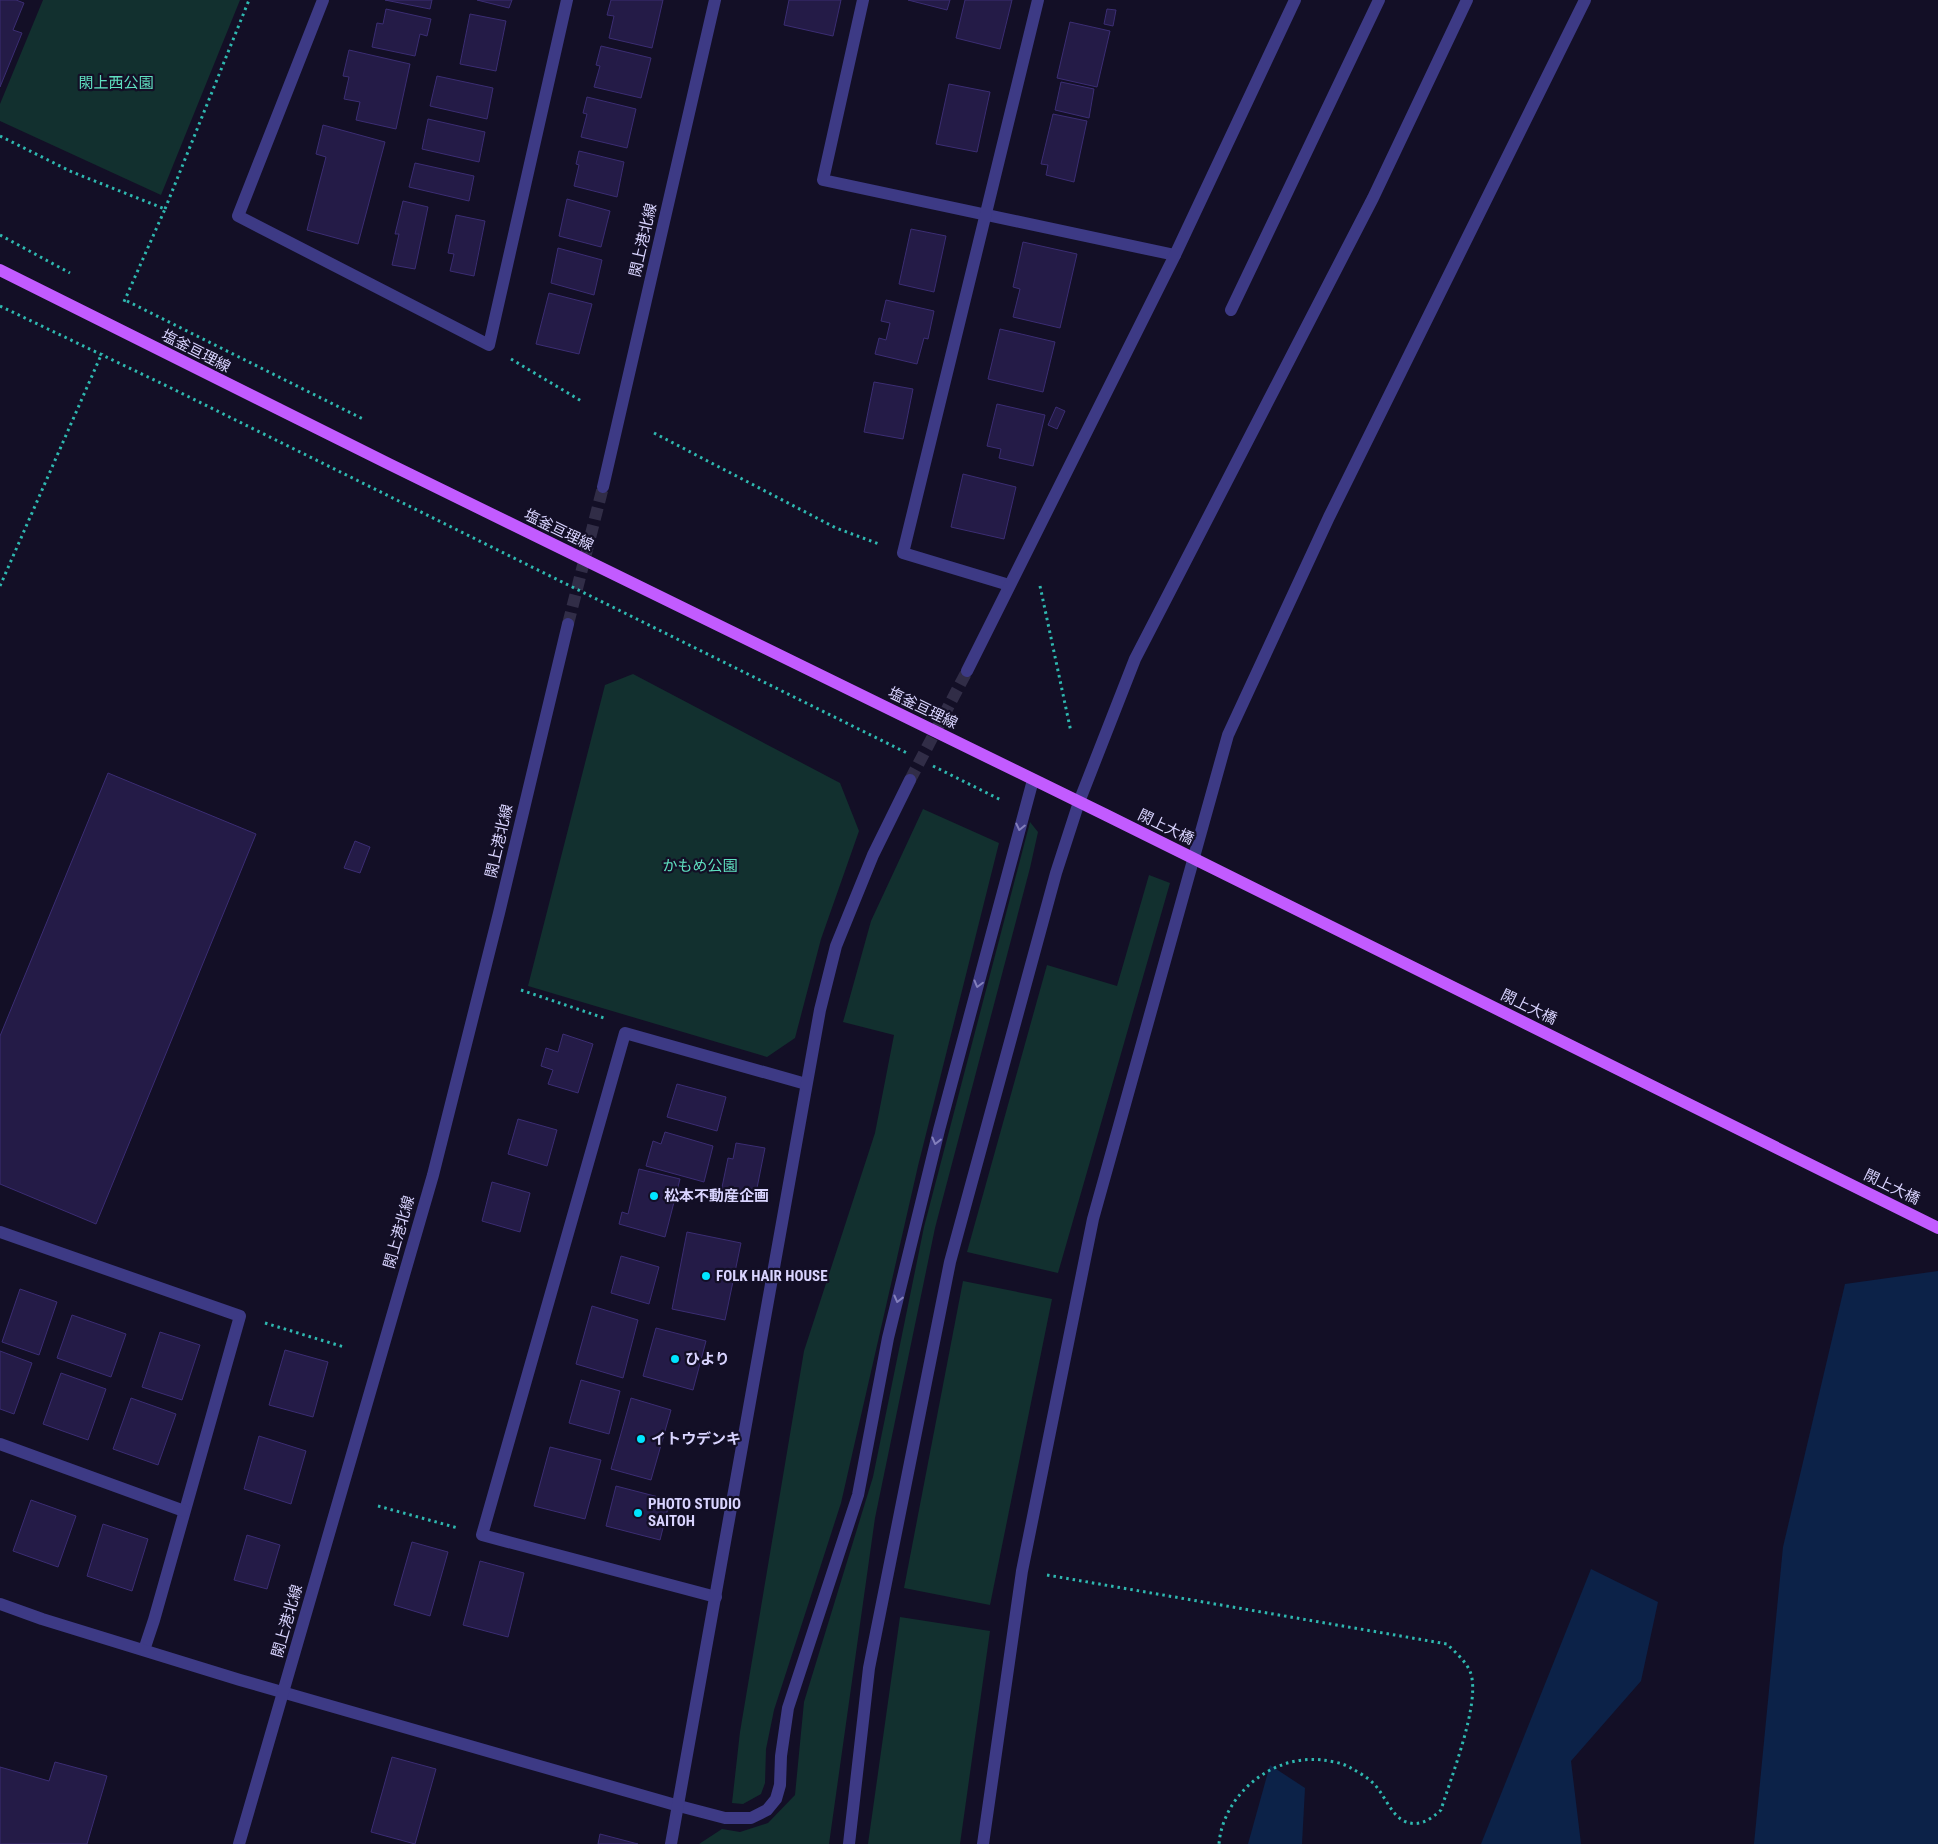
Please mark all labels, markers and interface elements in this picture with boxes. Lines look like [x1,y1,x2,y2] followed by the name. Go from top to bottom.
[78,74,154,92] park label: 閖上西公園
[626,201,660,279] street label: 閖上港北線
[158,326,234,376] street label: 塩釜亘理線
[521,505,597,555] street label: 塩釜亘理線
[885,683,961,733] street label: 塩釜亘理線
[482,802,516,880] street label: 閖上港北線
[1135,806,1197,848] street label: 閖上大橋
[1016,822,1026,831] one-way arrow
[662,857,738,875] park label: かもめ公園
[974,979,984,987] one-way arrow
[1498,986,1560,1028] street label: 閖上大橋
[931,1136,942,1145] one-way arrow
[1861,1166,1923,1208] street label: 閖上大橋
[664,1187,769,1205] place label: 松本不動産企画
[648,1190,660,1202] marker: 松本不動産企画
[380,1193,418,1271] street label: 閖上港北線
[716,1267,828,1285] place label: FOLK HAIR HOUSE
[700,1270,712,1282] marker: FOLK HAIR HOUSE
[893,1294,904,1303] one-way arrow
[685,1350,730,1368] place label: ひより
[669,1353,681,1365] marker: ひより
[651,1430,741,1448] place label: イトウデンキ
[635,1433,647,1445] marker: イトウデンキ
[648,1495,741,1530] place label: PHOTO STUDIO SAITOH
[632,1507,644,1519] marker: PHOTO STUDIO SAITOH
[268,1582,306,1660] street label: 閖上港北線

